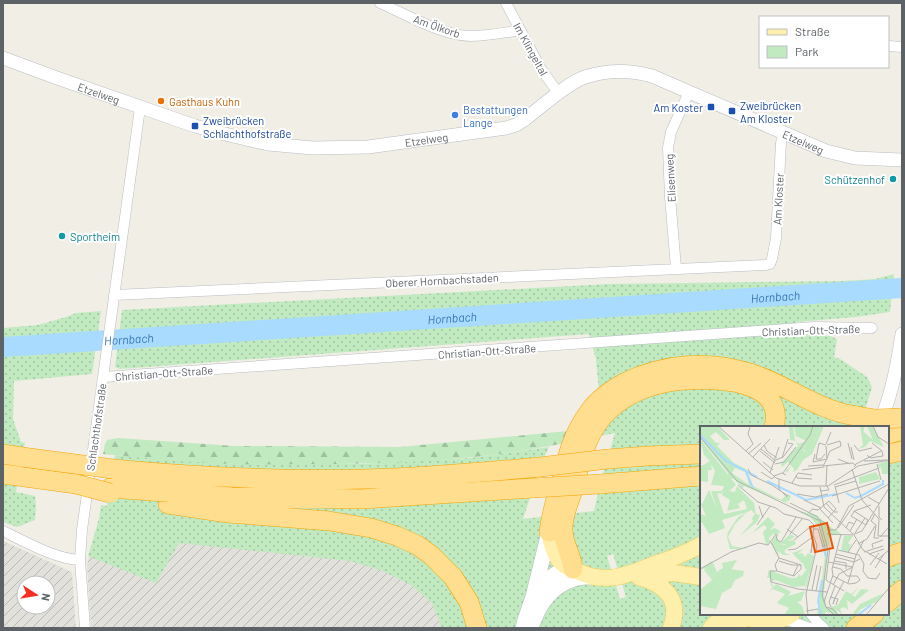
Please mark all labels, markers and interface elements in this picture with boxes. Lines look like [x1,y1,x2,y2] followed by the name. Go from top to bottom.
[412,11,462,40] street label: Am Ölkorb
[759,16,889,68] legend
[511,20,551,78] street label: Im Klingeltal
[795,24,830,38] text: Straße
[795,44,819,58] text: Park
[76,79,122,106] street label: Etzelweg
[169,95,240,108] place label: Gasthaus Kuhn
[156,96,166,106] marker: Gasthaus Kuhn
[740,99,801,125] place label: Zweibrücken Am Kloster
[653,101,703,114] place label: Am Koster
[706,102,716,112] marker: Am Koster
[463,103,528,129] place label: Bestattungen Lange
[727,106,737,116] marker: Zweibrücken Am Kloster
[450,110,460,120] marker: Bestattungen Lange
[203,114,291,140] place label: Zweibrücken Schlachthofstraße
[190,121,200,131] marker: Zweibrücken Schlachthofstraße
[781,127,826,156] street label: Etzelweg
[404,130,449,148] street label: Etzelweg
[662,153,678,203] street label: Elisenweg
[770,173,786,225] street label: Am Kloster
[825,173,885,186] place label: Schützenhof
[888,174,898,184] marker: Schützenhof
[70,230,120,243] place label: Sportheim
[57,231,67,241] marker: Sportheim
[385,271,499,289] street label: Oberer Hornbachstaden
[750,288,801,305] water label: Hornbach
[427,309,477,326] water label: Hornbach
[762,322,861,338] street label: Christian-Ott-Straße
[104,330,154,347] water label: Hornbach
[437,341,537,361] street label: Christian-Ott-Straße
[114,363,214,383] street label: Christian-Ott-Straße
[83,382,109,472] street label: Schlachthofstraße
[700,426,889,615] inset map
[16,575,56,615] north arrow
[39,592,53,602] text: N

